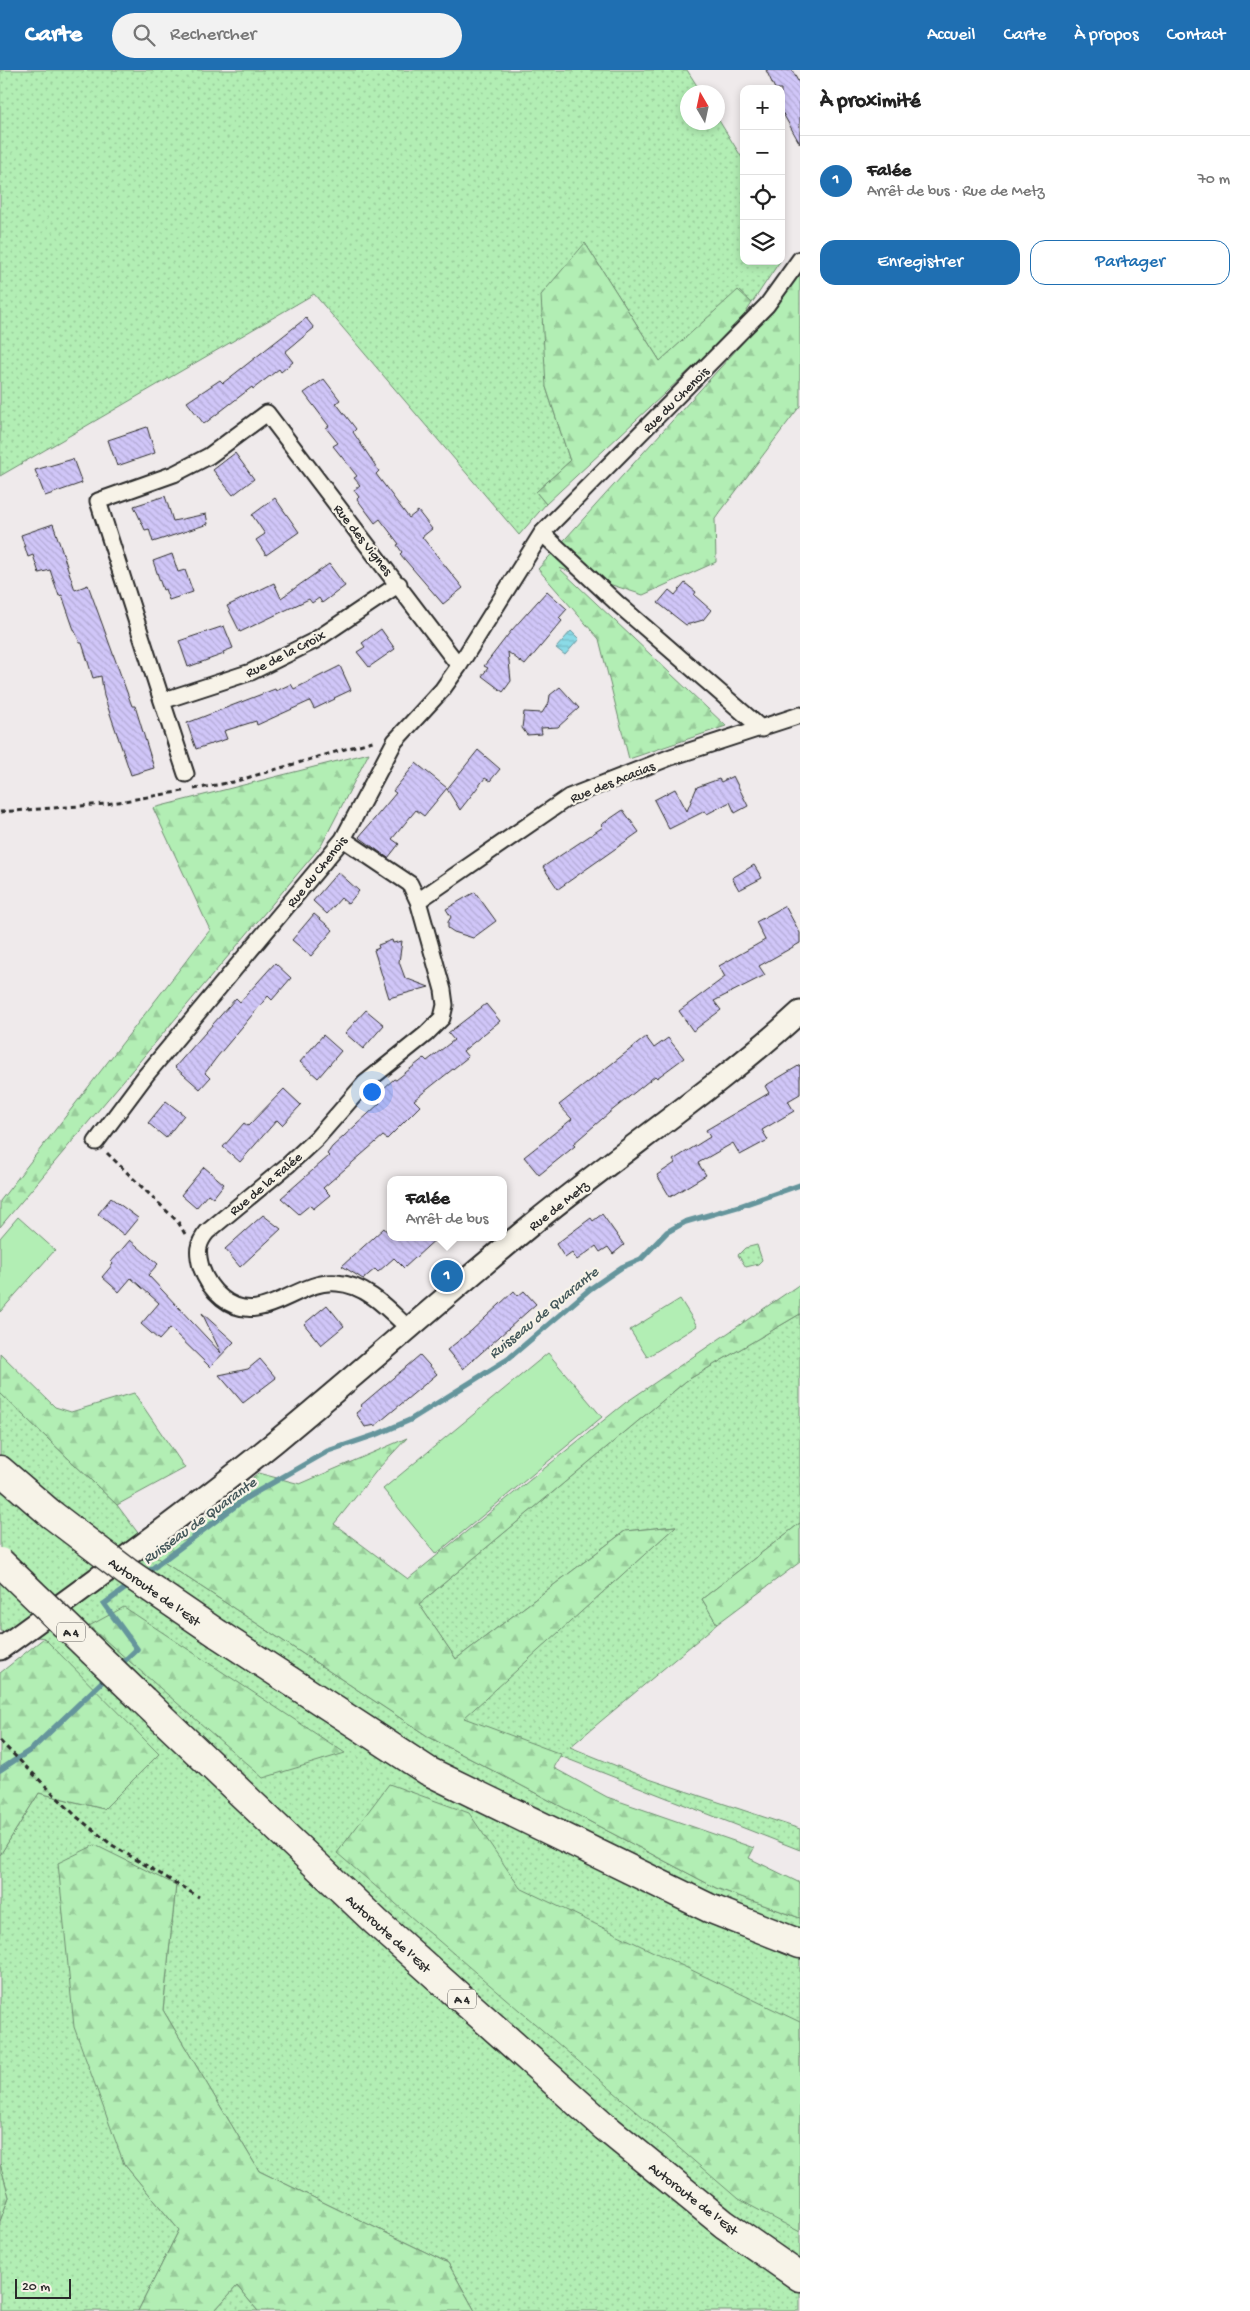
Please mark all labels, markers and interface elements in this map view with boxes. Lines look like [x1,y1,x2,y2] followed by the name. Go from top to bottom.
[112,13,462,58] search box
[25,21,82,50] text: Carte
[130,21,158,49] icon: search
[170,24,256,47] text: Rechercher
[927,25,975,46] text: Accueil
[1003,25,1046,46] text: Carte
[1074,25,1139,46] text: À propos
[1167,25,1225,46] text: Contact
[680,85,725,130] north arrow
[740,85,785,265] map controls
[740,85,785,130] button: +
[820,90,921,115] text: À proximité
[740,130,785,175] button: −
[867,160,911,183] text: Falée
[833,171,839,190] text: 1
[1197,171,1230,190] text: 70 m
[740,175,785,220] button: locate
[867,183,1045,202] text: Arrêt de bus · Rue de Metz
[740,220,785,265] button: layers
[820,240,1020,285] button: Enregistrer
[1030,240,1230,285] button: Partager
[640,363,714,438] street label: Rue du Chenois
[329,501,396,580] street label: Rue des Vignes
[243,627,330,683] street label: Rue de la Croix
[568,758,659,808] street label: Rue des Acacias
[284,833,352,912] street label: Rue du Chenois
[359,1079,385,1105] your location
[227,1149,307,1220] street label: Rue de la Falée
[387,1176,507,1241] popup
[526,1178,594,1236] street label: Rue de Metz
[406,1188,450,1211] text: Falée
[406,1211,488,1230] text: Arrêt de bus
[431,1257,463,1295] pin: 1
[486,1263,604,1363] water label: Ruisseau de Quarante
[140,1474,261,1569] water label: Ruisseau de Quarante
[104,1555,204,1632] street label: Autoroute de l’Est
[57,1622,85,1641] road number: A 4
[341,1892,434,1978] street label: Autoroute de l’Est
[448,1990,476,2008] road number: A 4
[644,2160,742,2241] street label: Autoroute de l’Est
[15,2276,71,2299] scale bar
[22,2279,50,2296] text: 20 m

